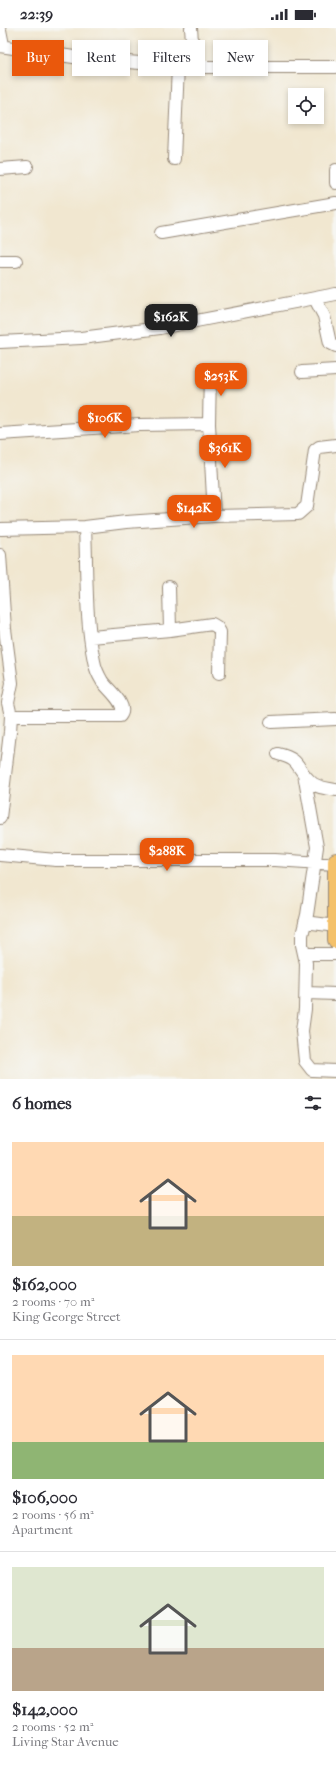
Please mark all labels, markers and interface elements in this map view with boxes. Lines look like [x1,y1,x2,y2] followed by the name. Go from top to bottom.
[20,5,53,23] text: 22:39
[12,40,64,76] chip: Buy
[72,40,130,76] chip: Rent
[138,40,205,76] chip: Filters
[213,40,268,76] chip: New
[288,88,324,124] map controls
[288,88,324,124] button: locate
[143,304,199,338] pin: $162K
[154,309,188,324] text: $162K
[193,363,249,397] pin: $253K
[204,368,238,383] text: $253K
[77,405,133,439] pin: $106K
[87,410,123,425] text: $106K
[197,435,253,469] pin: $361K
[208,440,242,455] text: $361K
[166,495,222,529] pin: $142K
[176,500,212,515] text: $142K
[139,838,195,872] pin: $288K
[149,843,185,858] text: $288K
[302,1092,324,1114] icon: filters
[12,1093,72,1113] text: 6 homes
[132,1168,204,1240] icon: home
[12,1274,77,1294] text: $162,000
[12,1294,95,1309] text: 2 rooms · 70 m²
[12,1309,121,1324] text: King George Street
[132,1381,204,1453] icon: home
[12,1487,78,1507] text: $106,000
[12,1507,94,1522] text: 2 rooms · 56 m²
[12,1522,73,1537] text: Apartment
[132,1593,204,1665] icon: home
[12,1699,78,1719] text: $142,000
[12,1719,93,1734] text: 2 rooms · 52 m²
[12,1734,119,1749] text: Living Star Avenue

